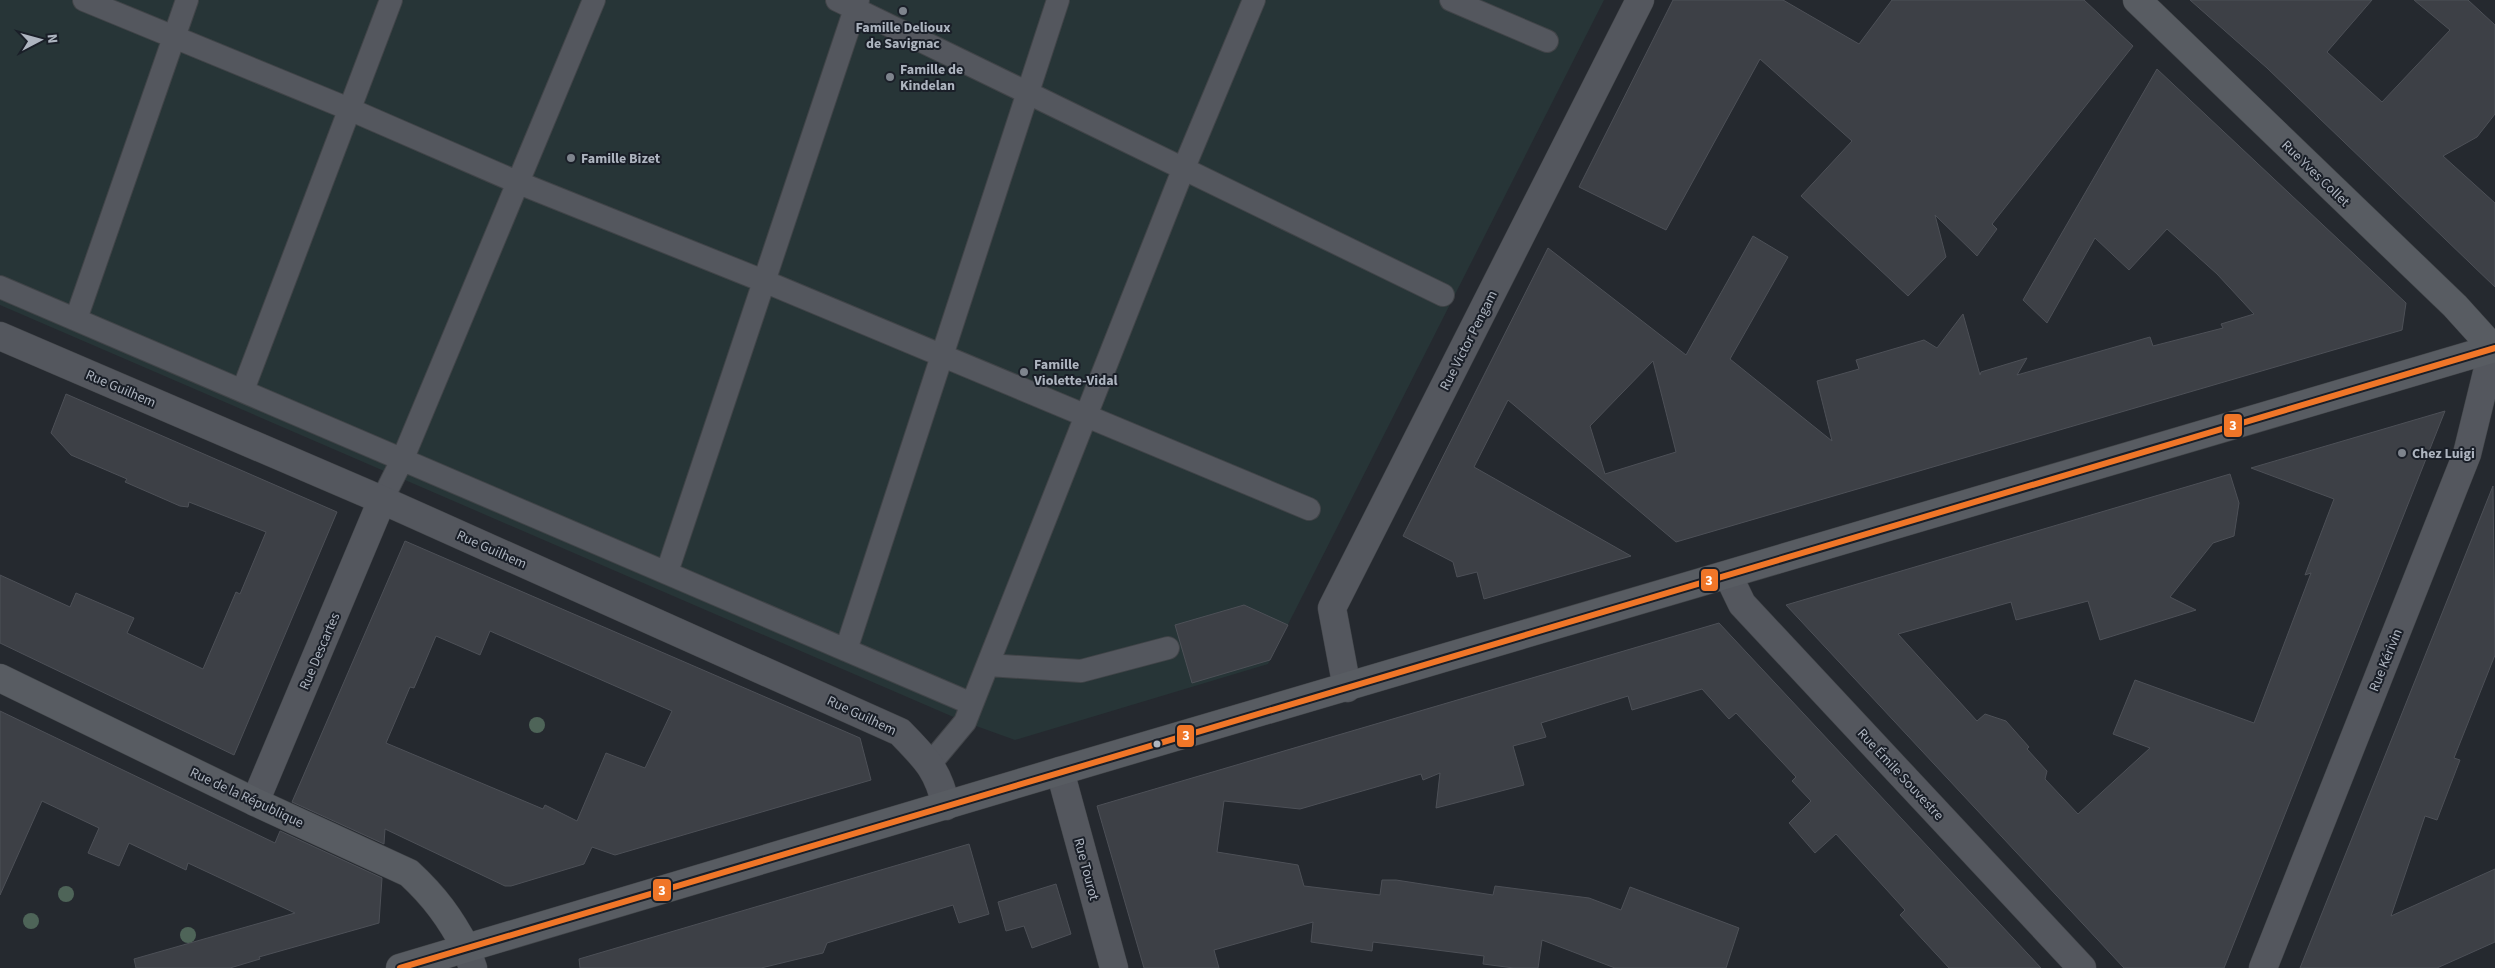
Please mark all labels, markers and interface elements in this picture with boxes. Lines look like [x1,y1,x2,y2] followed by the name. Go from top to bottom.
[897,5,909,17] marker: Famille Delioux de Savignac
[15,15,65,65] north arrow
[855,18,951,54] place label: Famille Delioux de Savignac
[42,33,62,44] text: N
[900,60,963,96] place label: Famille de Kindelan
[884,71,896,83] marker: Famille de Kindelan
[2277,136,2354,212] street label: Rue Yves Collet
[581,149,661,169] place label: Famille Bizet
[565,152,577,164] marker: Famille Bizet
[1435,287,1503,394] street label: Rue Victor Pengam
[1033,355,1118,391] place label: Famille Violette-Vidal
[82,365,159,413] street label: Rue Guilhem
[1018,366,1030,378] marker: Famille Violette-Vidal
[2223,413,2243,438] line badge: 3
[2229,416,2237,436] text: 3
[2412,444,2475,464] place label: Chez Luigi
[2396,447,2408,459] marker: Chez Luigi
[453,526,530,574] street label: Rue Guilhem
[1700,568,1719,592] line badge: 3
[1705,571,1713,591] text: 3
[295,610,345,693] street label: Rue Descartes
[2364,626,2408,695] street label: Rue Kérivin
[823,691,900,741] street label: Rue Guilhem
[1176,724,1195,748] line badge: 3
[1852,724,1948,825] street label: Rue Émile Souvestre
[1182,726,1190,746] text: 3
[1152,739,1162,749] unlabelled marker
[186,763,307,833] street label: Rue de la République
[1068,836,1104,903] street label: Rue Tourot
[652,878,672,902] line badge: 3
[658,881,666,901] text: 3

